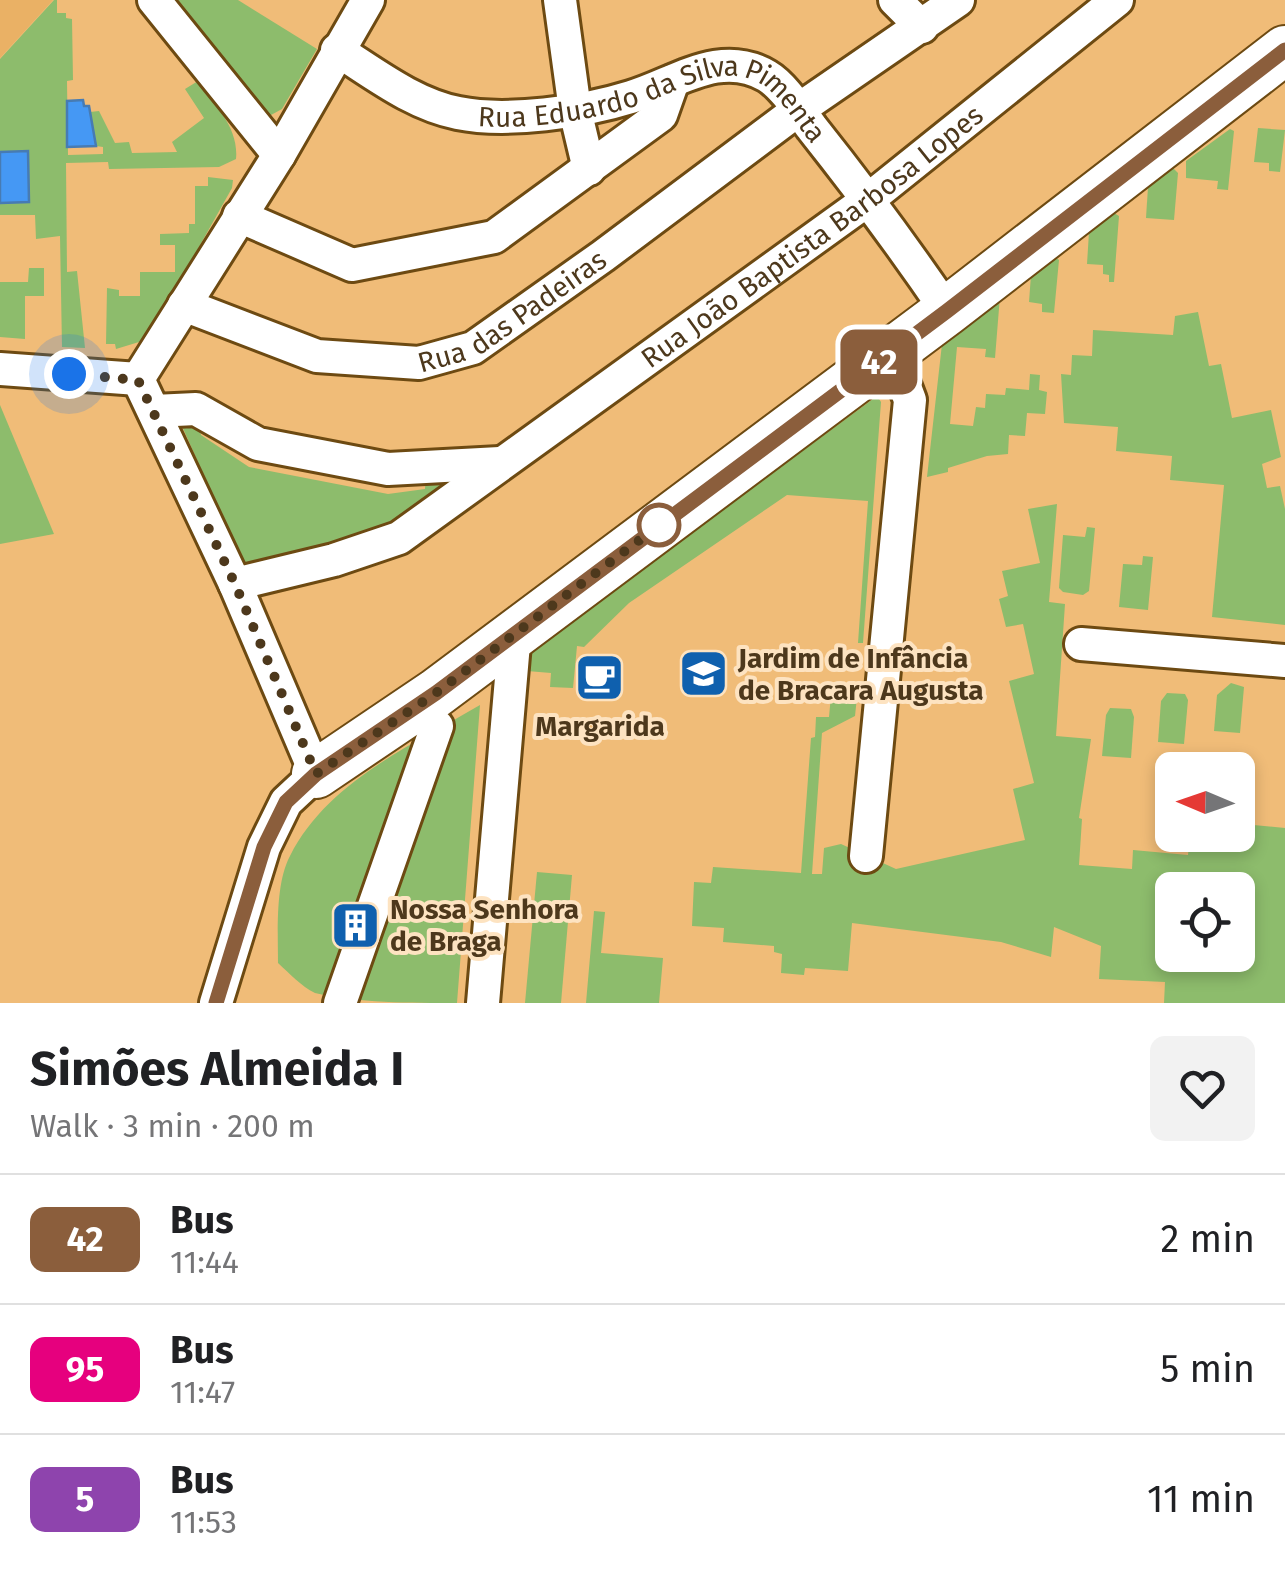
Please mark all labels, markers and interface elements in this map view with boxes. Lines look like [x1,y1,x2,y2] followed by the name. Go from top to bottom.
[477,49,833,149] street label: Rua Eduardo da Silva Pimenta
[635,98,989,374] street label: Rua João Baptista Barbosa Lopes
[414,243,612,379] street label: Rua das Padeiras
[834,330,924,394] line badge: 42
[860,341,898,383] text: 42
[44,349,94,399] your location
[638,504,680,546] unlabelled marker
[737,642,984,707] place label: Jardim de Infância de Bracara Augusta
[677,648,729,700] school or university icon: Jardim de Infância de Bracara Augusta
[574,652,626,704] cafe icon: Margarida
[535,710,665,743] place label: Margarida
[1155,752,1255,852] north arrow
[1155,752,1255,972] map controls
[1155,872,1255,972] button: locate
[390,893,579,958] place label: Nossa Senhora de Braga
[329,899,381,951] building icon: Nossa Senhora de Braga
[1150,1036,1255,1141] button: heart
[30,1040,404,1098] text: Simões Almeida I
[30,1107,315,1145] text: Walk · 3 min · 200 m
[170,1197,234,1243] text: Bus
[1161,1216,1255,1262] text: 2 min
[66,1218,104,1260] text: 42
[170,1243,239,1281] text: 11:44
[170,1327,234,1373] text: Bus
[1160,1346,1255,1392] text: 5 min
[66,1348,104,1390] text: 95
[170,1373,235,1411] text: 11:47
[170,1457,234,1503] text: Bus
[1147,1476,1255,1522] text: 11 min
[76,1478,94,1520] text: 5
[170,1503,237,1541] text: 11:53

